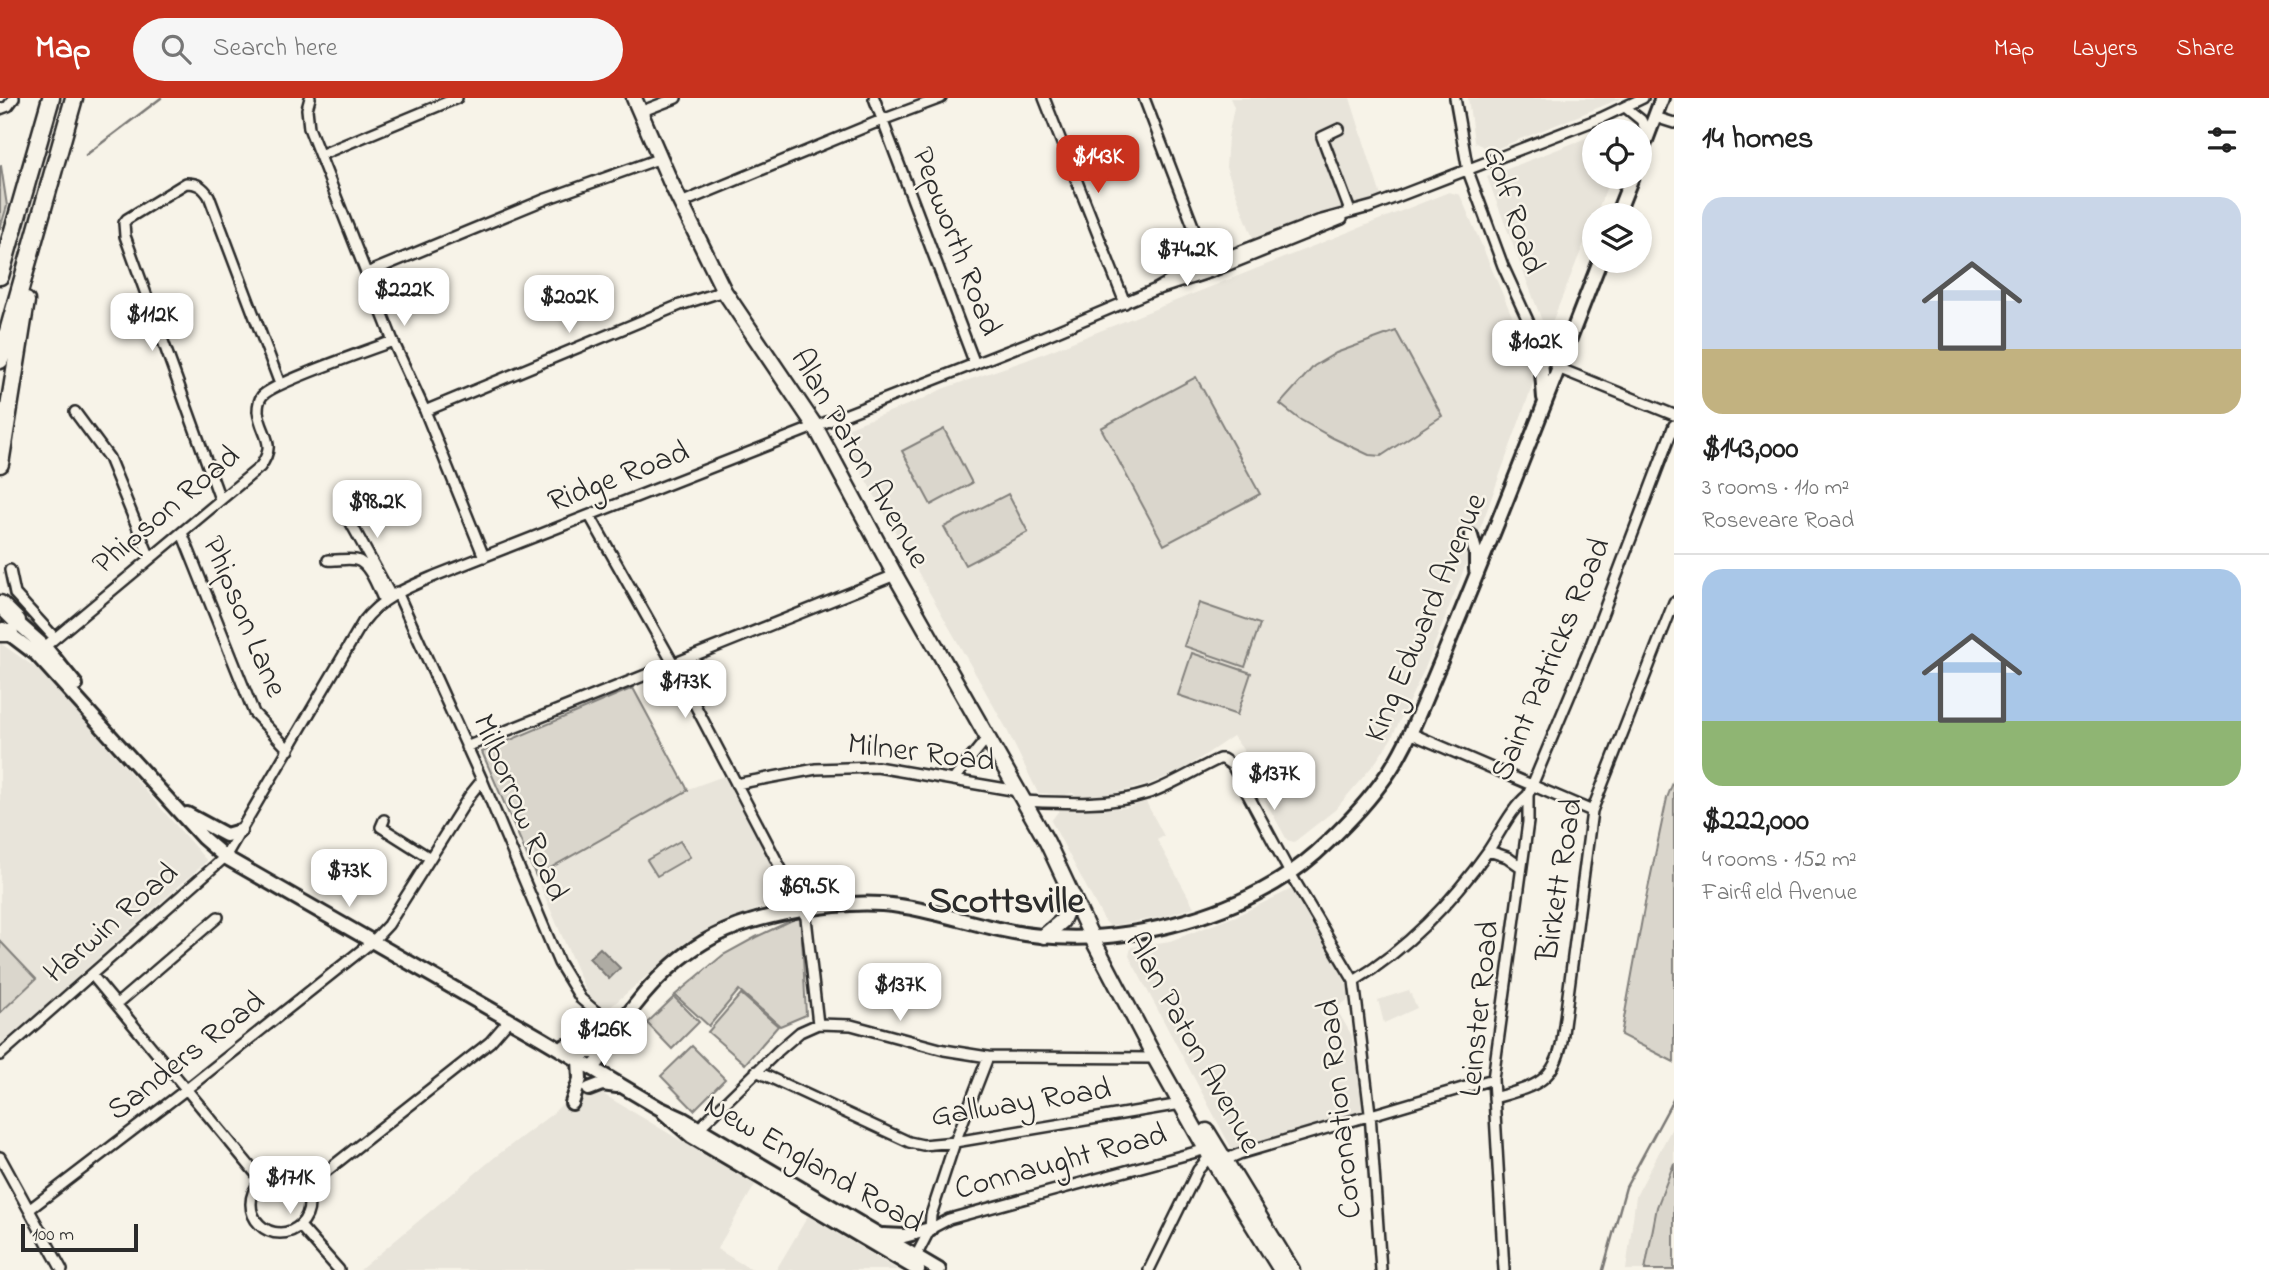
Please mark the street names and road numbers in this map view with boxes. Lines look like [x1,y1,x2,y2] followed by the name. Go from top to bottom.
[1468,139,1556,281] street label: Golf Road
[897,141,1013,343] street label: Pepworth Road
[777,340,941,578] street label: Alan Paton Avenue
[542,430,696,526] street label: Ridge Road
[82,435,252,587] street label: Phipson Road
[1353,485,1501,750] street label: King Edward Avenue
[188,529,298,705] street label: Phipson Lane
[1479,531,1625,789] street label: Saint Patricks Road
[458,707,580,909] street label: Milborrow Road
[845,722,997,786] street label: Milner Road
[1525,795,1597,966] street label: Birkett Road
[34,852,190,996] street label: Harwin Road
[1448,919,1514,1099] street label: Leinster Road
[1112,924,1273,1163] street label: Alan Paton Avenue
[98,980,276,1134] street label: Sanders Road
[1306,997,1376,1221] street label: Coronation Road
[928,1067,1114,1141] street label: Gallway Road
[694,1083,932,1247] street label: New England Road
[950,1112,1172,1214] street label: Connaught Road

